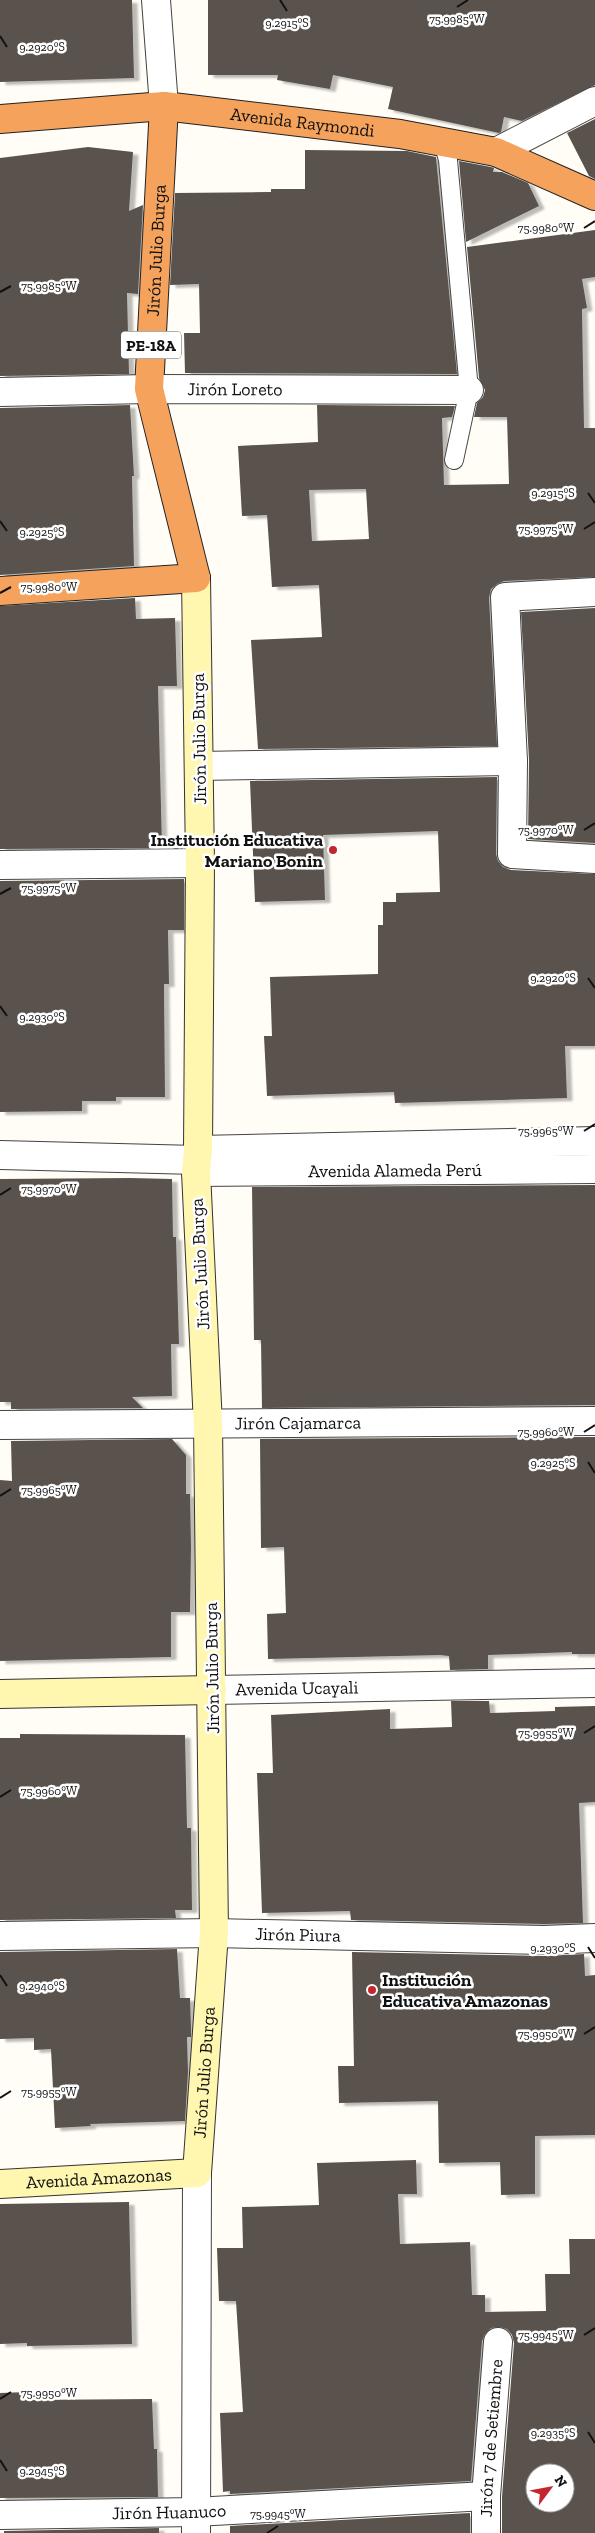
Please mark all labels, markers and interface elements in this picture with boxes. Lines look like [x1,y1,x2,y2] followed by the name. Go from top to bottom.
[429,12,486,26] text: 75.9985°W
[265,16,309,30] text: 9.2915°S
[19,40,65,54] text: 9.2920°S
[229,103,376,142] street label: Avenida Raymondi
[142,184,171,317] street label: Jirón Julio Burga
[518,221,575,235] text: 75.9980°W
[21,279,78,293] text: 75.9985°W
[121,332,181,358] road number: PE-18A
[187,378,283,400] street label: Jirón Loreto
[531,486,575,500] text: 9.2915°S
[519,522,574,536] text: 75.9975°W
[20,525,64,539] text: 9.2925°S
[21,580,78,594] text: 75.9980°W
[187,673,211,805] street label: Jirón Julio Burga
[518,823,575,837] text: 75.9970°W
[150,829,323,872] place label: Institución Educativa Mariano Bonin
[327,844,339,856] marker: Institución Educativa Mariano Bonin
[22,881,77,895] text: 75.9975°W
[530,971,576,985] text: 9.2920°S
[19,1010,65,1024] text: 9.2930°S
[518,1124,575,1138] text: 75.9965°W
[308,1159,482,1182] street label: Avenida Alameda Perú
[21,1182,78,1196] text: 75.9970°W
[186,1197,214,1330] street label: Jirón Julio Burga
[235,1412,362,1434] street label: Jirón Cajamarca
[518,1425,575,1439] text: 75.9960°W
[531,1456,575,1470] text: 9.2925°S
[21,1483,78,1497] text: 75.9965°W
[200,1602,224,1734] street label: Jirón Julio Burga
[235,1676,359,1701] street label: Avenida Ucayali
[518,1726,574,1740] text: 75.9955°W
[21,1784,78,1798] text: 75.9960°W
[255,1923,341,1947] street label: Jirón Piura
[530,1941,576,1955] text: 9.2930°S
[382,1969,548,2012] place label: Institución Educativa Amazonas
[19,1979,65,1993] text: 9.2940°S
[366,1984,378,1996] marker: Institución Educativa Amazonas
[188,2006,220,2139] street label: Jirón Julio Burga
[518,2027,575,2041] text: 75.9950°W
[21,2085,77,2099] text: 75.9955°W
[25,2163,173,2194] street label: Avenida Amazonas
[518,2328,575,2342] text: 75.9945°W
[475,2358,508,2517] street label: Jirón 7 de Setiembre
[21,2386,78,2400] text: 75.9950°W
[531,2426,575,2440] text: 9.2935°S
[525,2463,575,2513] north arrow
[19,2464,65,2478] text: 9.2945°S
[551,2472,571,2491] text: N
[112,2499,227,2524] street label: Jirón Huanuco
[250,2507,307,2521] text: 75.9945°W

